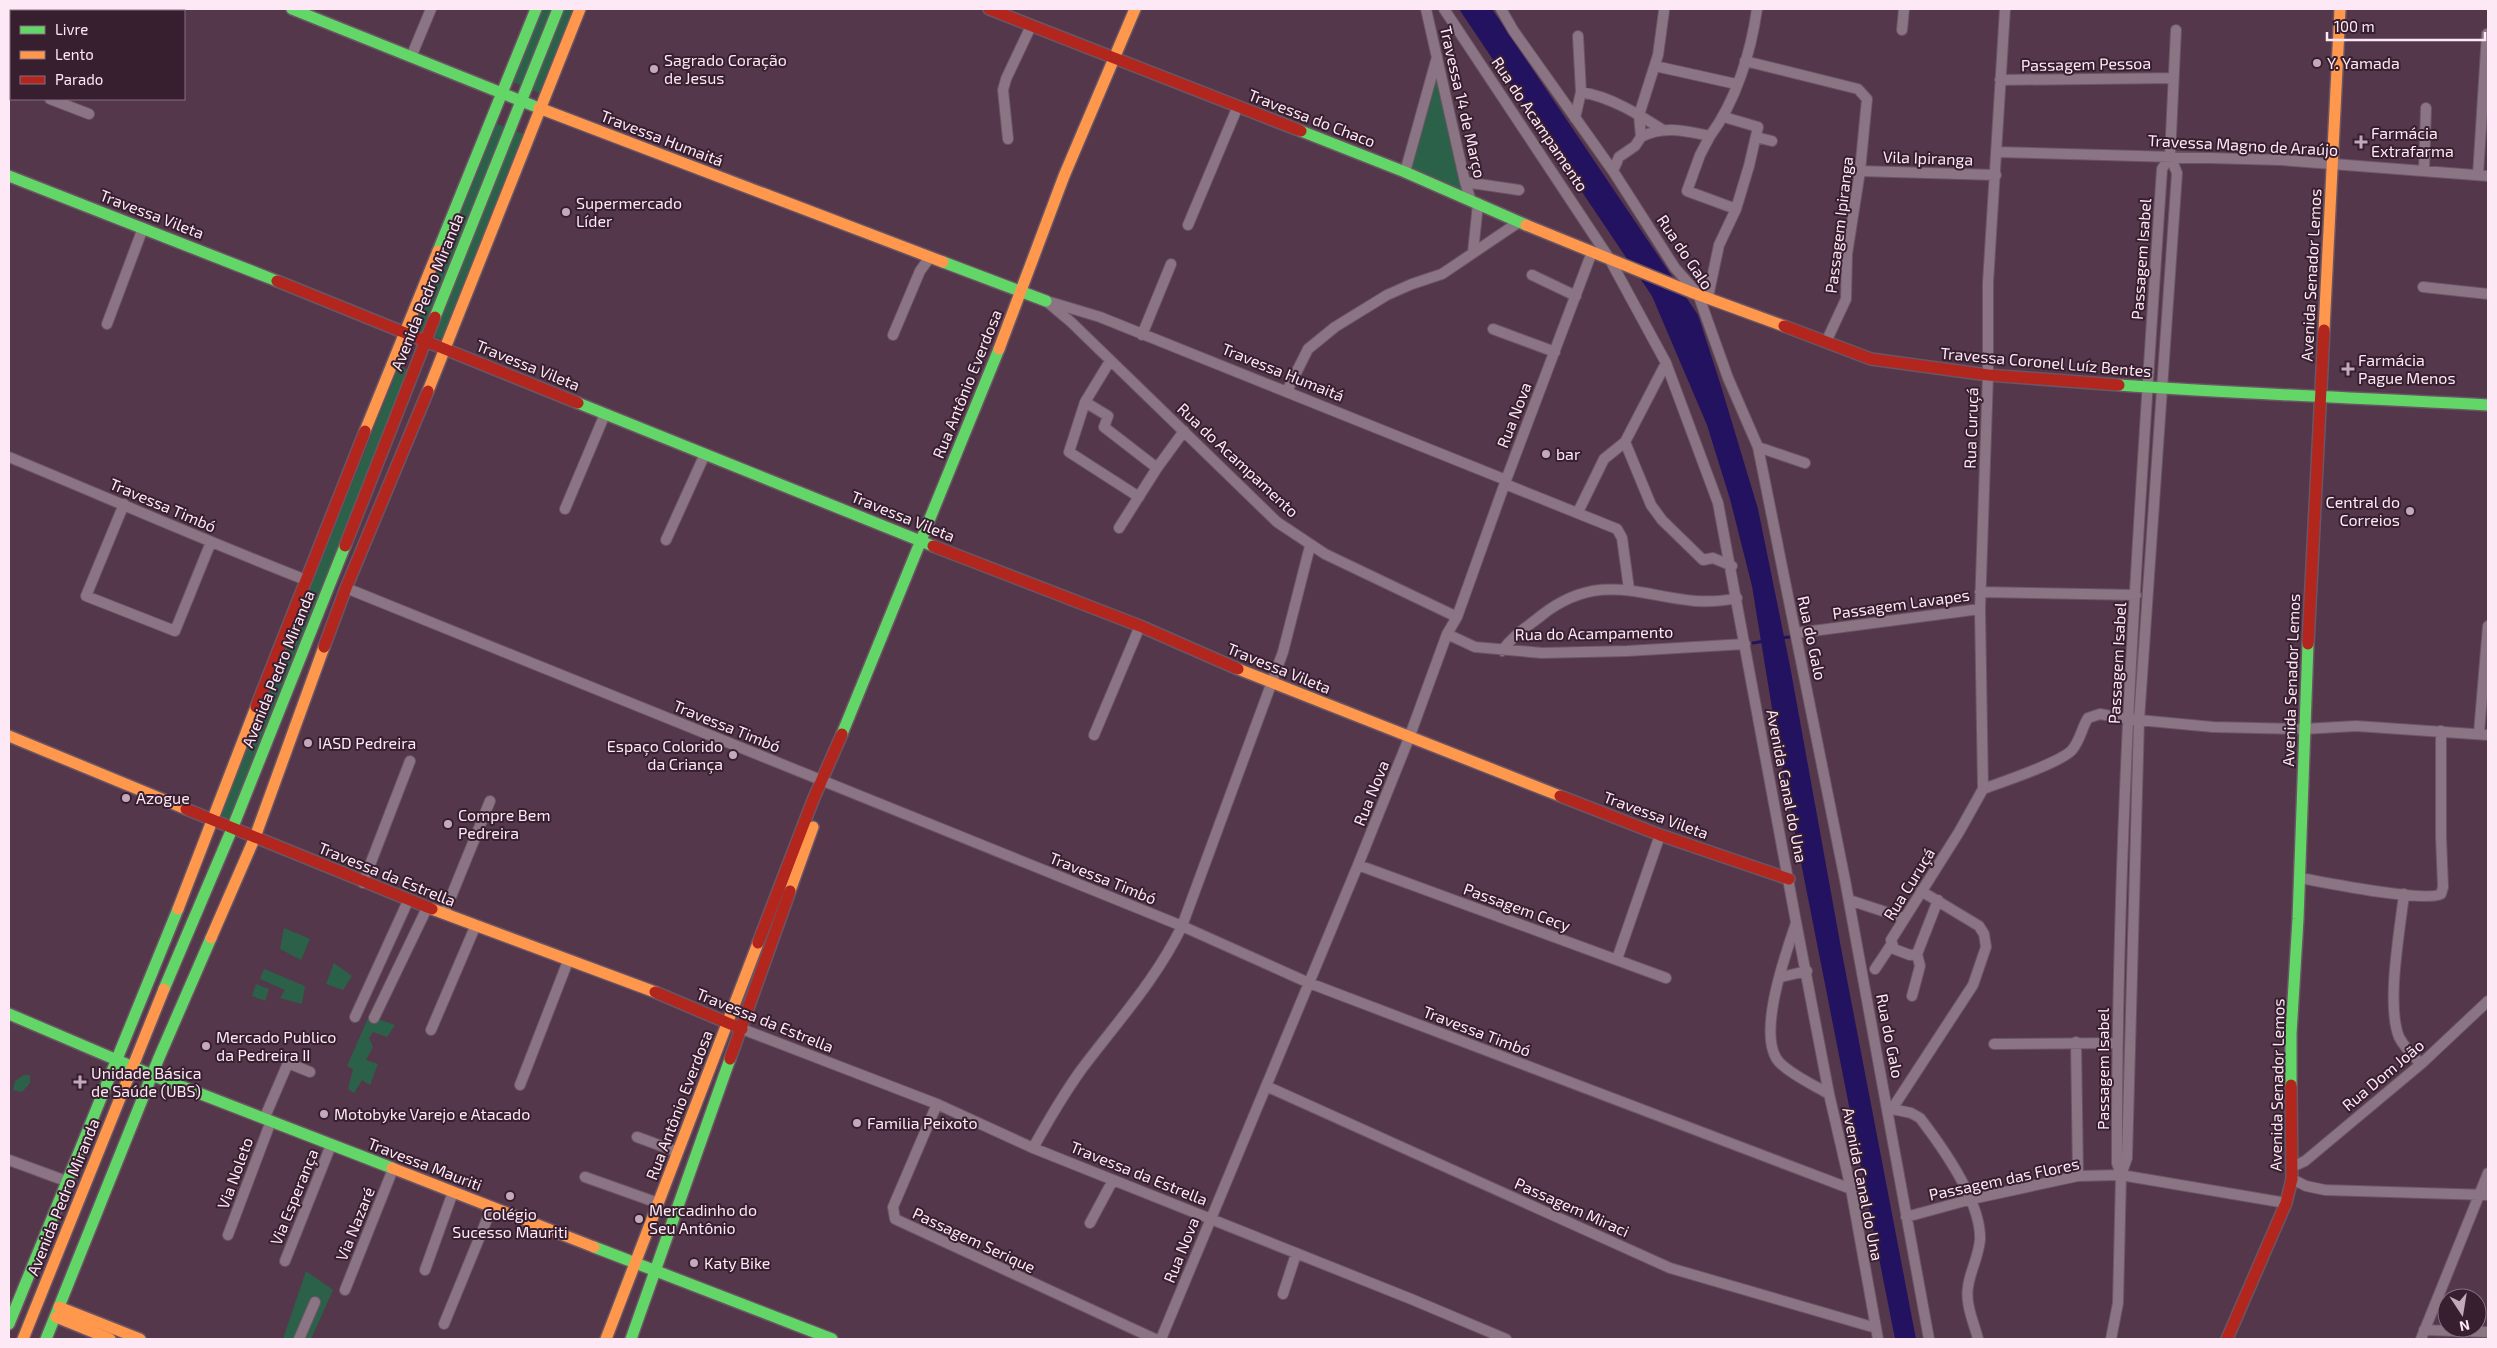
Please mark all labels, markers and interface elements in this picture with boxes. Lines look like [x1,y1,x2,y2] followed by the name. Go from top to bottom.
[10,10,185,100] legend
[2327,10,2484,42] scale bar
[2334,17,2375,35] text: 100 m
[55,20,88,38] text: Livre
[1436,24,1490,180] street label: Travessa 14 de Março
[55,45,94,63] text: Lento
[664,50,787,87] place label: Sagrado Coração de Jesus
[1488,53,1593,195] street label: Rua do Acampamento
[2021,53,2151,74] street label: Passagem Pessoa
[2327,53,2400,72] place label: Y. Yamada
[2311,57,2323,69] marker: Y. Yamada
[648,63,660,75] marker: Sagrado Coração de Jesus
[55,70,103,88] text: Parado
[1246,85,1378,150] street label: Travessa do Chaco
[598,105,726,170] street label: Travessa Humaitá
[2371,123,2454,160] place label: Farmácia Extrafarma
[2147,130,2339,160] street label: Travessa Magno de Araújo
[2355,136,2367,148] marker: Farmácia Extrafarma
[1883,146,1974,169] street label: Vila Ipiranga
[1821,155,1856,294] street label: Passagem Ipiranga
[97,185,207,242] street label: Travessa Vileta
[2296,188,2325,362] street label: Avenida Senador Lemos
[576,193,682,230] place label: Supermercado Líder
[2127,197,2154,320] street label: Passagem Isabel
[560,206,572,218] marker: Supermercado Líder
[386,210,467,373] street label: Avenida Pedro Miranda
[1654,211,1717,293] street label: Rua do Galo
[928,307,1005,461] street label: Rua Antônio Everdosa
[474,335,583,394] street label: Travessa Vileta
[1219,338,1347,405] street label: Travessa Humaitá
[1940,343,2152,380] street label: Travessa Coronel Luíz Bentes
[2358,350,2456,387] place label: Farmácia Pague Menos
[2342,363,2354,375] marker: Farmácia Pague Menos
[1492,379,1535,450] street label: Rua Nova
[1960,387,1982,469] street label: Rua Curuçá
[1174,399,1303,521] street label: Rua do Acampamento
[1556,444,1581,463] place label: bar
[1540,448,1552,460] marker: bar
[107,474,219,536] street label: Travessa Timbó
[849,486,958,545] street label: Travessa Vileta
[2326,492,2400,529] place label: Central do Correios
[2404,505,2416,517] marker: Central do Correios
[1831,584,1971,623] street label: Passagem Lavapes
[237,587,318,750] street label: Avenida Pedro Miranda
[2278,593,2303,767] street label: Avenida Senador Lemos
[1794,594,1831,682] street label: Rua do Galo
[2104,601,2129,724] street label: Passagem Isabel
[1515,622,1673,643] street label: Rua do Acampamento
[1225,638,1334,697] street label: Travessa Vileta
[671,695,783,756] street label: Travessa Timbó
[1763,708,1812,864] street label: Avenida Canal do Una
[318,733,416,752] place label: IASD Pedreira
[607,736,723,774] place label: Espaço Colorido da Criança
[302,737,314,749] marker: IASD Pedreira
[727,749,739,761] marker: Espaço Colorido da Criança
[1349,757,1392,828] street label: Rua Nova
[1601,787,1711,842] street label: Travessa Vileta
[136,788,190,807] place label: Azogue
[120,792,132,804] marker: Azogue
[458,805,550,842] place label: Compre Bem Pedreira
[442,818,454,830] marker: Compre Bem Pedreira
[316,837,459,910] street label: Travessa da Estrella
[1879,844,1939,924] street label: Rua Curuçá
[1047,847,1159,908] street label: Travessa Timbó
[1461,878,1574,935] street label: Passagem Cecy
[694,983,837,1056] street label: Travessa da Estrella
[1873,992,1908,1080] street label: Rua do Galo
[2265,998,2288,1172] street label: Avenida Senador Lemos
[1421,1001,1534,1060] street label: Travessa Timbó
[2093,1008,2112,1130] street label: Passagem Isabel
[216,1027,336,1064] place label: Mercado Publico da Pedreira II
[641,1027,716,1182] street label: Rua Antônio Everdosa
[2338,1035,2427,1114] street label: Rua Dom João
[200,1040,212,1052] marker: Mercado Publico da Pedreira II
[91,1063,202,1100] place label: Unidade Básica de Saúde (UBS)
[73,1075,87,1089] marker: Unidade Básica de Saúde (UBS)
[334,1104,530,1124] place label: Motobyke Varejo e Atacado
[1839,1106,1888,1262] street label: Avenida Canal do Una
[318,1108,330,1120] marker: Motobyke Varejo e Atacado
[867,1113,978,1132] place label: Familia Peixoto
[22,1115,103,1278] street label: Avenida Pedro Miranda
[851,1117,863,1129] marker: Familia Peixoto
[365,1133,485,1194] street label: Travessa Mauriti
[213,1134,256,1211] street label: Via Noleto
[1068,1136,1211,1209] street label: Travessa da Estrella
[266,1146,322,1248] street label: Via Esperança
[1927,1153,2081,1204] street label: Passagem das Flores
[1512,1173,1632,1240] street label: Passagem Miraci
[331,1184,378,1263] street label: Via Nazaré
[504,1190,516,1202] marker: Colégio Sucesso Mauriti
[649,1200,757,1237] place label: Mercadinho do Seu Antônio
[910,1203,1039,1276] street label: Passagem Serique
[452,1204,568,1241] place label: Colégio Sucesso Mauriti
[633,1213,645,1225] marker: Mercadinho do Seu Antônio
[1159,1214,1202,1285] street label: Rua Nova
[704,1253,770,1272] place label: Katy Bike
[688,1257,700,1269] marker: Katy Bike
[2437,1288,2487,1338] north arrow
[2458,1317,2472,1336] text: N

